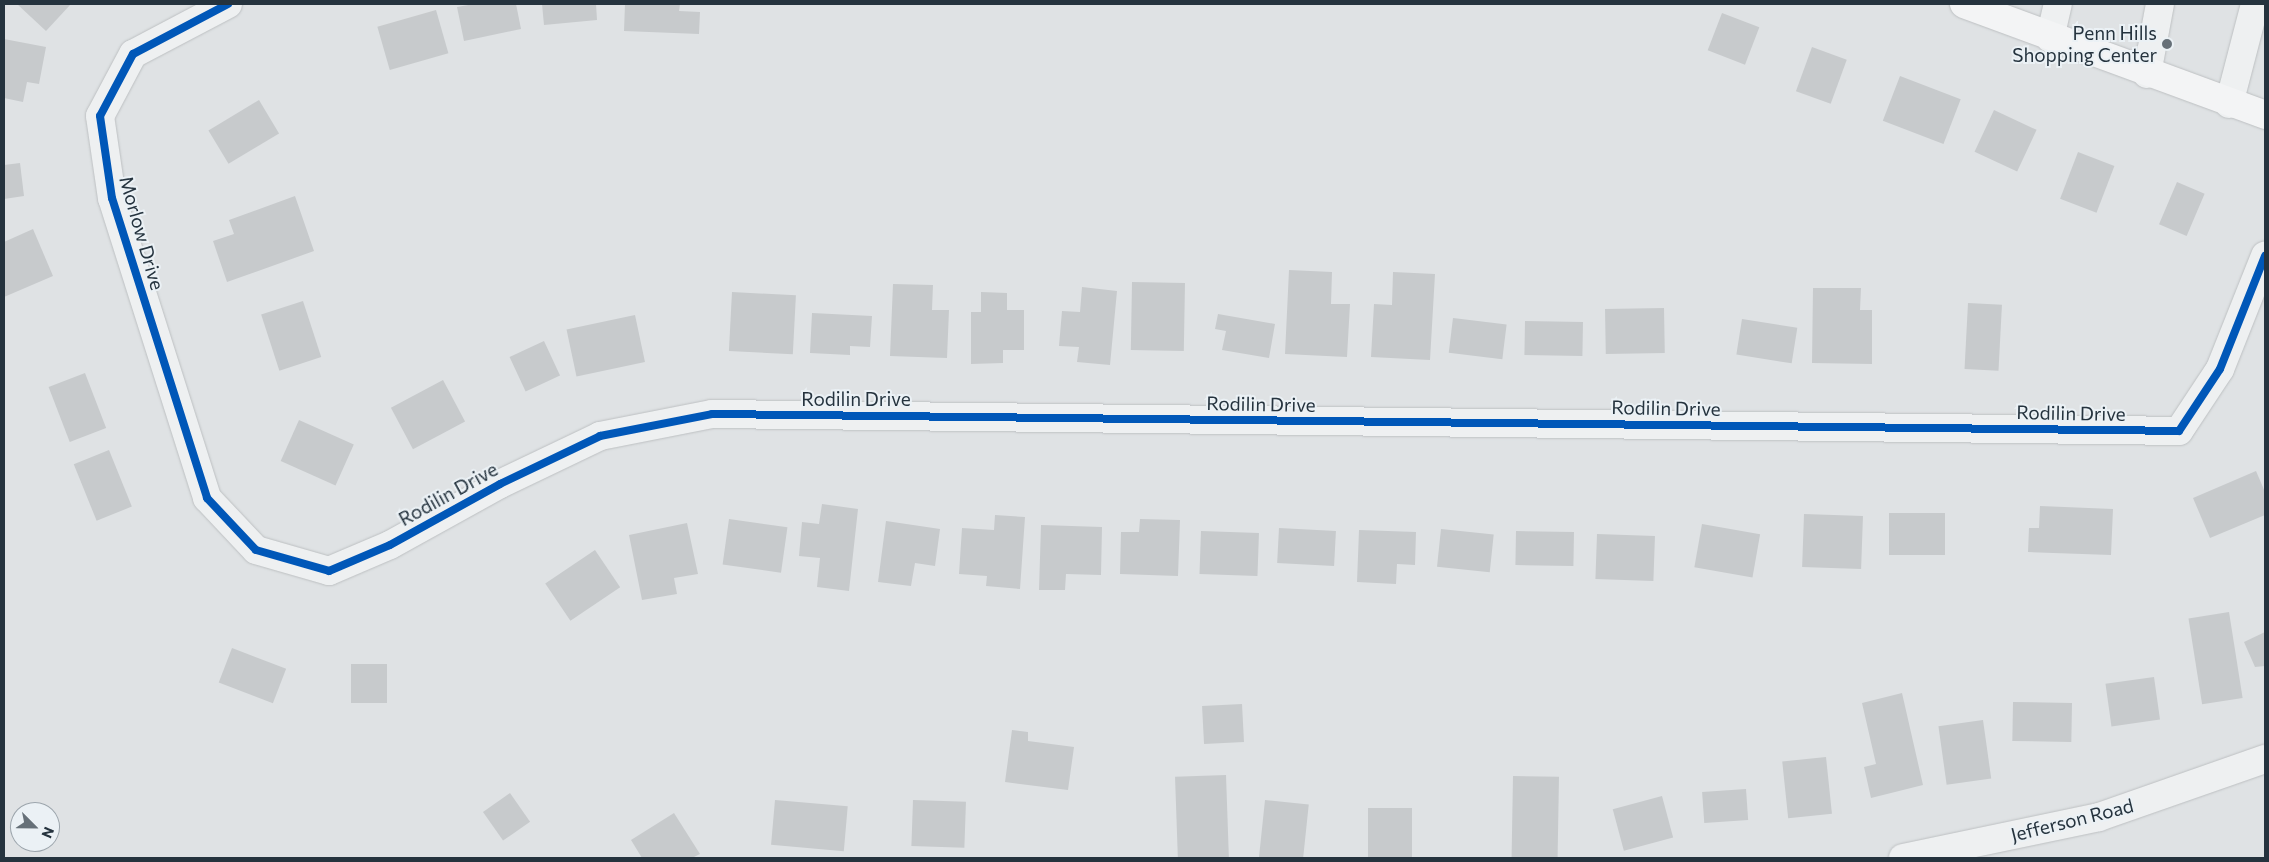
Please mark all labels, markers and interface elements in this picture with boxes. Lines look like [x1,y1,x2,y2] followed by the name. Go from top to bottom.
[2012,22,2157,66] place label: Penn Hills Shopping Center
[2161,38,2173,50] marker: Penn Hills Shopping Center
[115,173,169,293] street label: Morlow Drive
[801,388,911,410] street label: Rodilin Drive
[1206,392,1316,416] street label: Rodilin Drive
[1611,396,1721,420] street label: Rodilin Drive
[2016,401,2126,425] street label: Rodilin Drive
[395,457,501,531] street label: Rodilin Drive
[2008,794,2136,846] street label: Jefferson Road
[10,802,60,852] north arrow
[38,825,58,841] text: N

